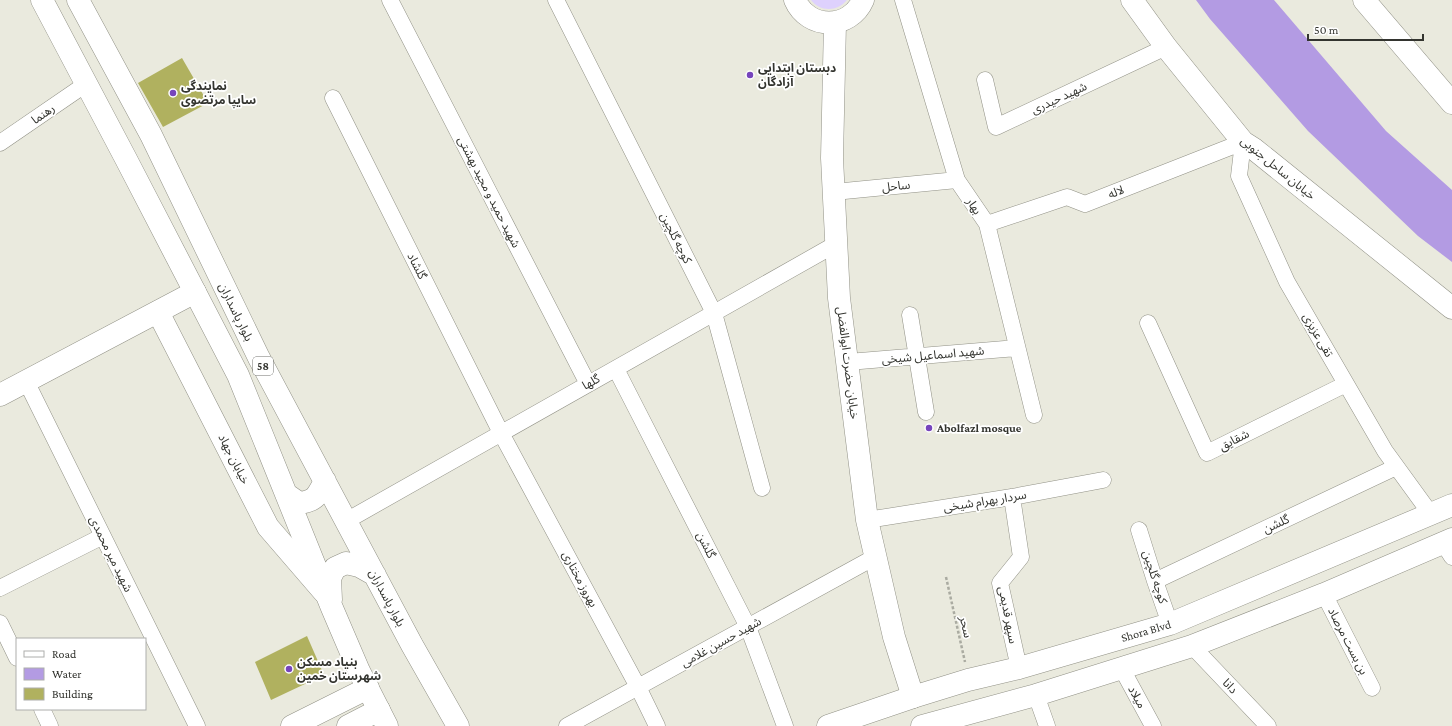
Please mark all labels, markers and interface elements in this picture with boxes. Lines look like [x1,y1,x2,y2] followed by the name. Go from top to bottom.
[1308,16,1423,42] scale bar
[1314,23,1339,37] text: 50 m
[758,61,836,89] place label: دبستان ابتدایی آزادگان
[745,70,755,80] marker: دبستان ابتدایی آزادگان
[181,79,256,109] place label: نمایندگی سایپا مرتضوی
[1029,79,1089,117] street label: شهید حیدری
[168,88,178,98] marker: نمایندگی سایپا مرتضوی
[29,101,57,127] street label: رهنما
[455,134,523,250] street label: شهید حمید و مجید بهشتی
[1238,134,1318,202] street label: خیابان ساحل جنوبی
[881,178,911,194] street label: ساحل
[1106,183,1126,201] street label: لاله
[963,194,985,217] street label: بهار
[656,210,695,267] street label: کوچه گلچین
[404,250,430,283] street label: گلشاد
[215,281,256,344] street label: بلوار پاسداران
[834,306,862,420] street label: خیابان حضرت ابوالفضل
[1300,310,1336,360] street label: تقی عزیزی
[881,344,985,367] street label: شهید اسماعیل شیخی
[253,357,273,375] road number: 58
[580,371,603,393] street label: گلها
[936,421,1022,435] place label: Abolfazl mosque
[924,423,934,433] marker: Abolfazl mosque
[1217,426,1252,454] street label: شقایق
[215,431,253,487] street label: خیابان جهاد
[942,488,1028,516] street label: سردار بهرام شیخی
[1261,511,1292,536] street label: گلشن
[87,514,135,594] street label: شهید میر محمدی
[694,530,719,561] street label: گلشن
[559,549,601,609] street label: بهروز مختاری
[1139,549,1171,607] street label: کوچه گلچین
[365,567,408,630] street label: بلوار پاسداران
[995,585,1020,645] street label: سپهر قدیمی
[1325,605,1371,677] street label: بن بست مرصاد
[678,614,764,670] street label: شهید حسین غلامی
[957,614,975,639] street label: سحر
[1119,617,1173,645] street label: Shora Blvd
[16,638,146,710] legend
[52,647,77,661] text: Road
[297,655,381,683] place label: بنیاد مسکن شهرستان خمین
[284,664,294,674] marker: بنیاد مسکن شهرستان خمین
[52,667,82,681] text: Water
[1220,676,1241,697] street label: دانا
[1125,683,1149,711] street label: میلاد
[52,687,93,701] text: Building

